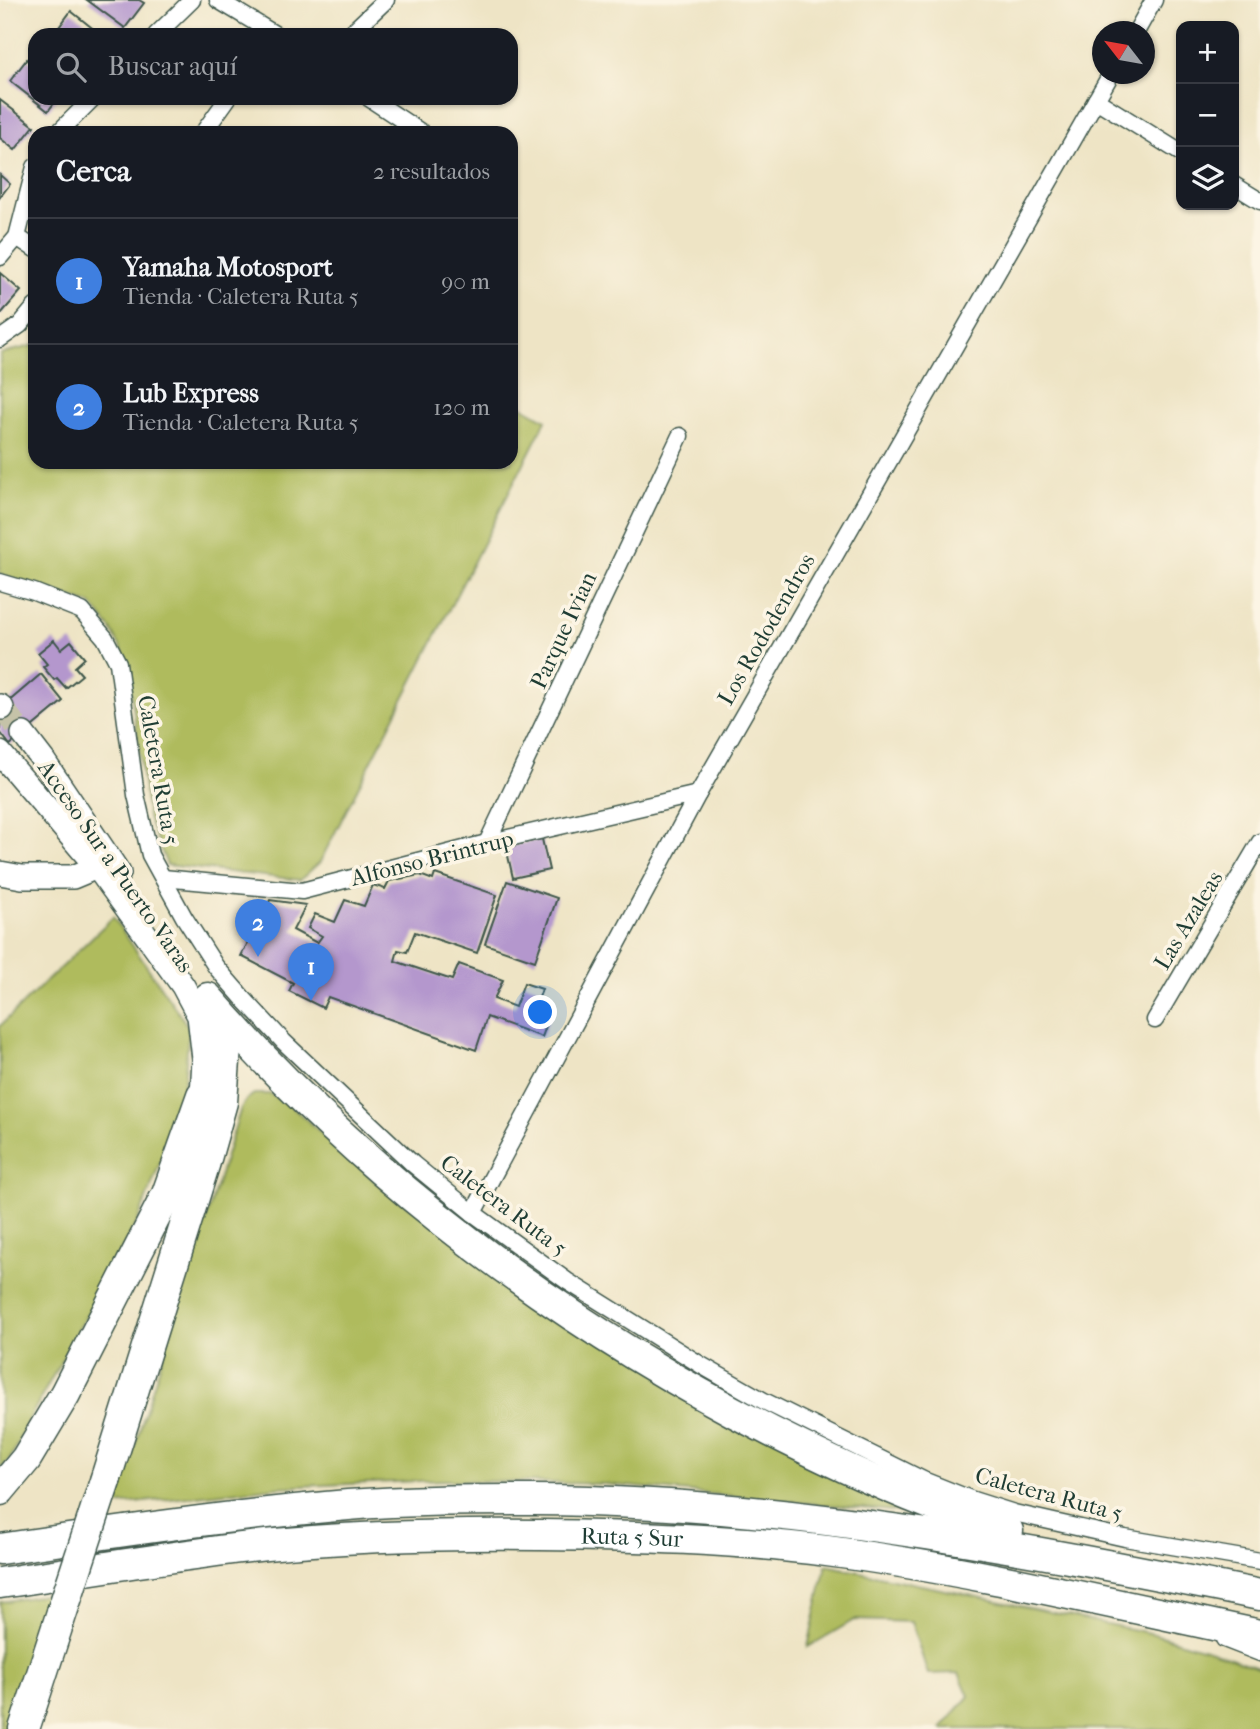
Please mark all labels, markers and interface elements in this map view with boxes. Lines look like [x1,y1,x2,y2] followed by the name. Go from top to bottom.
[1092,21,1155,84] north arrow
[1176,21,1239,210] map controls
[1176,21,1239,84] button: +
[28,28,518,105] search box
[52,48,90,86] icon: search
[108,51,237,82] text: Buscar aquí
[1176,84,1239,147] button: −
[1176,147,1239,210] button: layers
[56,154,131,189] text: Cerca
[373,158,490,185] text: 2 resultados
[123,252,333,283] text: Yamaha Motosport
[75,268,83,295] text: 1
[441,268,490,295] text: 90 m
[123,283,359,310] text: Tienda · Caletera Ruta 5
[123,378,259,409] text: Lub Express
[73,394,85,421] text: 2
[433,394,490,421] text: 120 m
[123,409,359,436] text: Tienda · Caletera Ruta 5
[712,549,821,710] street label: Los Rododendros
[525,567,603,693] street label: Parque Ivian
[132,693,185,847] street label: Caletera Ruta 5
[31,754,199,978] street label: Acceso Sur a Puerto Varas
[347,825,516,892] street label: Alfonso Brintrup
[1148,866,1228,975] street label: Las Azaleas
[235,899,281,957] pin: 2
[288,943,334,1001] pin: 1
[523,995,557,1029] your location
[435,1149,572,1262] street label: Caletera Ruta 5
[972,1462,1126,1527] street label: Caletera Ruta 5
[580,1523,684,1553] street label: Ruta 5 Sur

